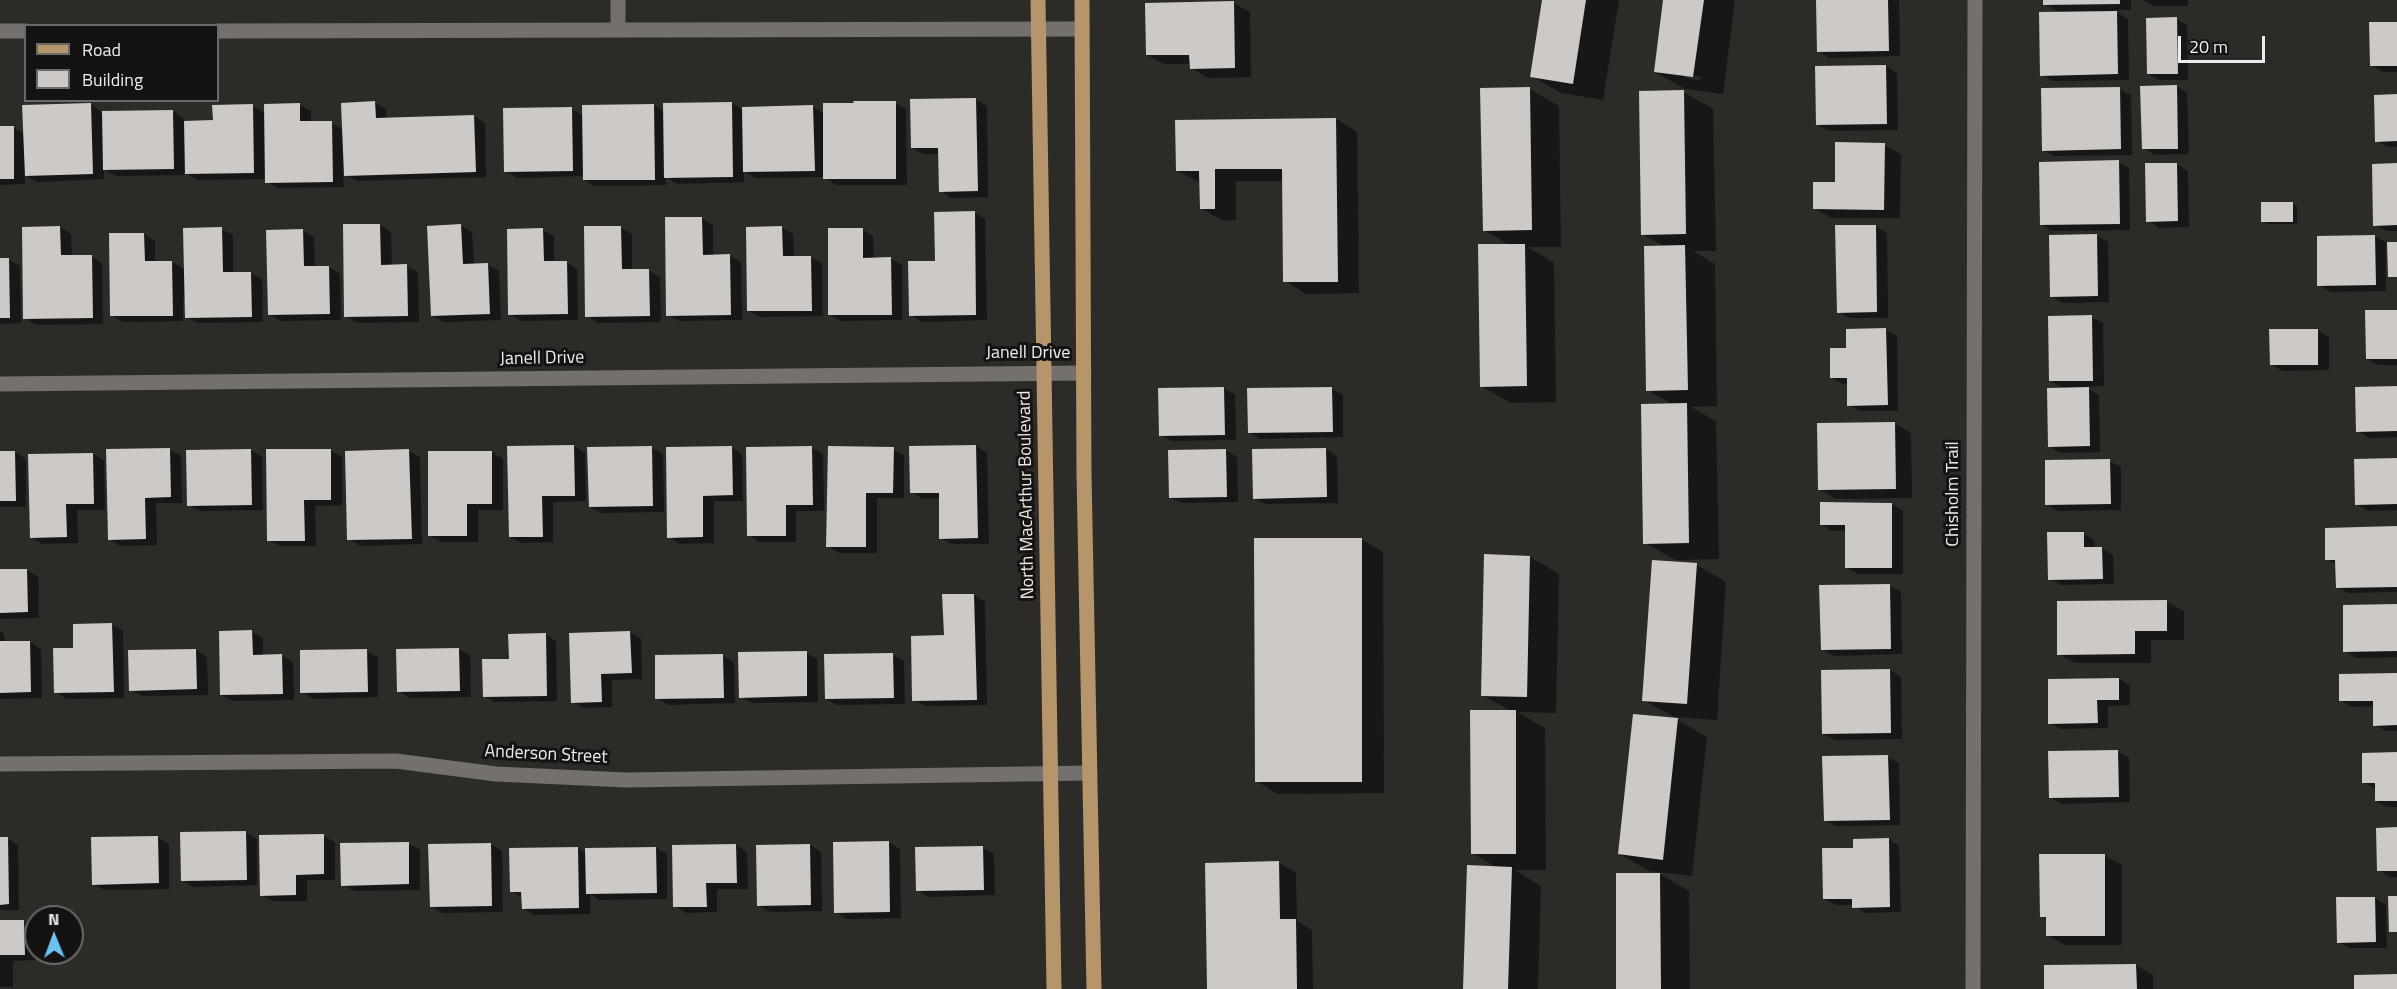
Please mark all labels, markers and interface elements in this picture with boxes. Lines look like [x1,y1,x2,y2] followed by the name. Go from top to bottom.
[24,24,219,102] legend
[2181,24,2268,62] scale bar
[2189,33,2228,60] text: 20 m
[82,36,121,63] text: Road
[82,66,143,93] text: Building
[986,343,1070,365] street label: Janell Drive
[500,347,584,371] street label: Janell Drive
[1014,390,1040,600] street label: North MacArthur Boulevard
[1943,441,1965,547] street label: Chisholm Trail
[484,741,608,769] street label: Anderson Street
[24,905,84,965] north arrow
[48,907,59,931] text: N

